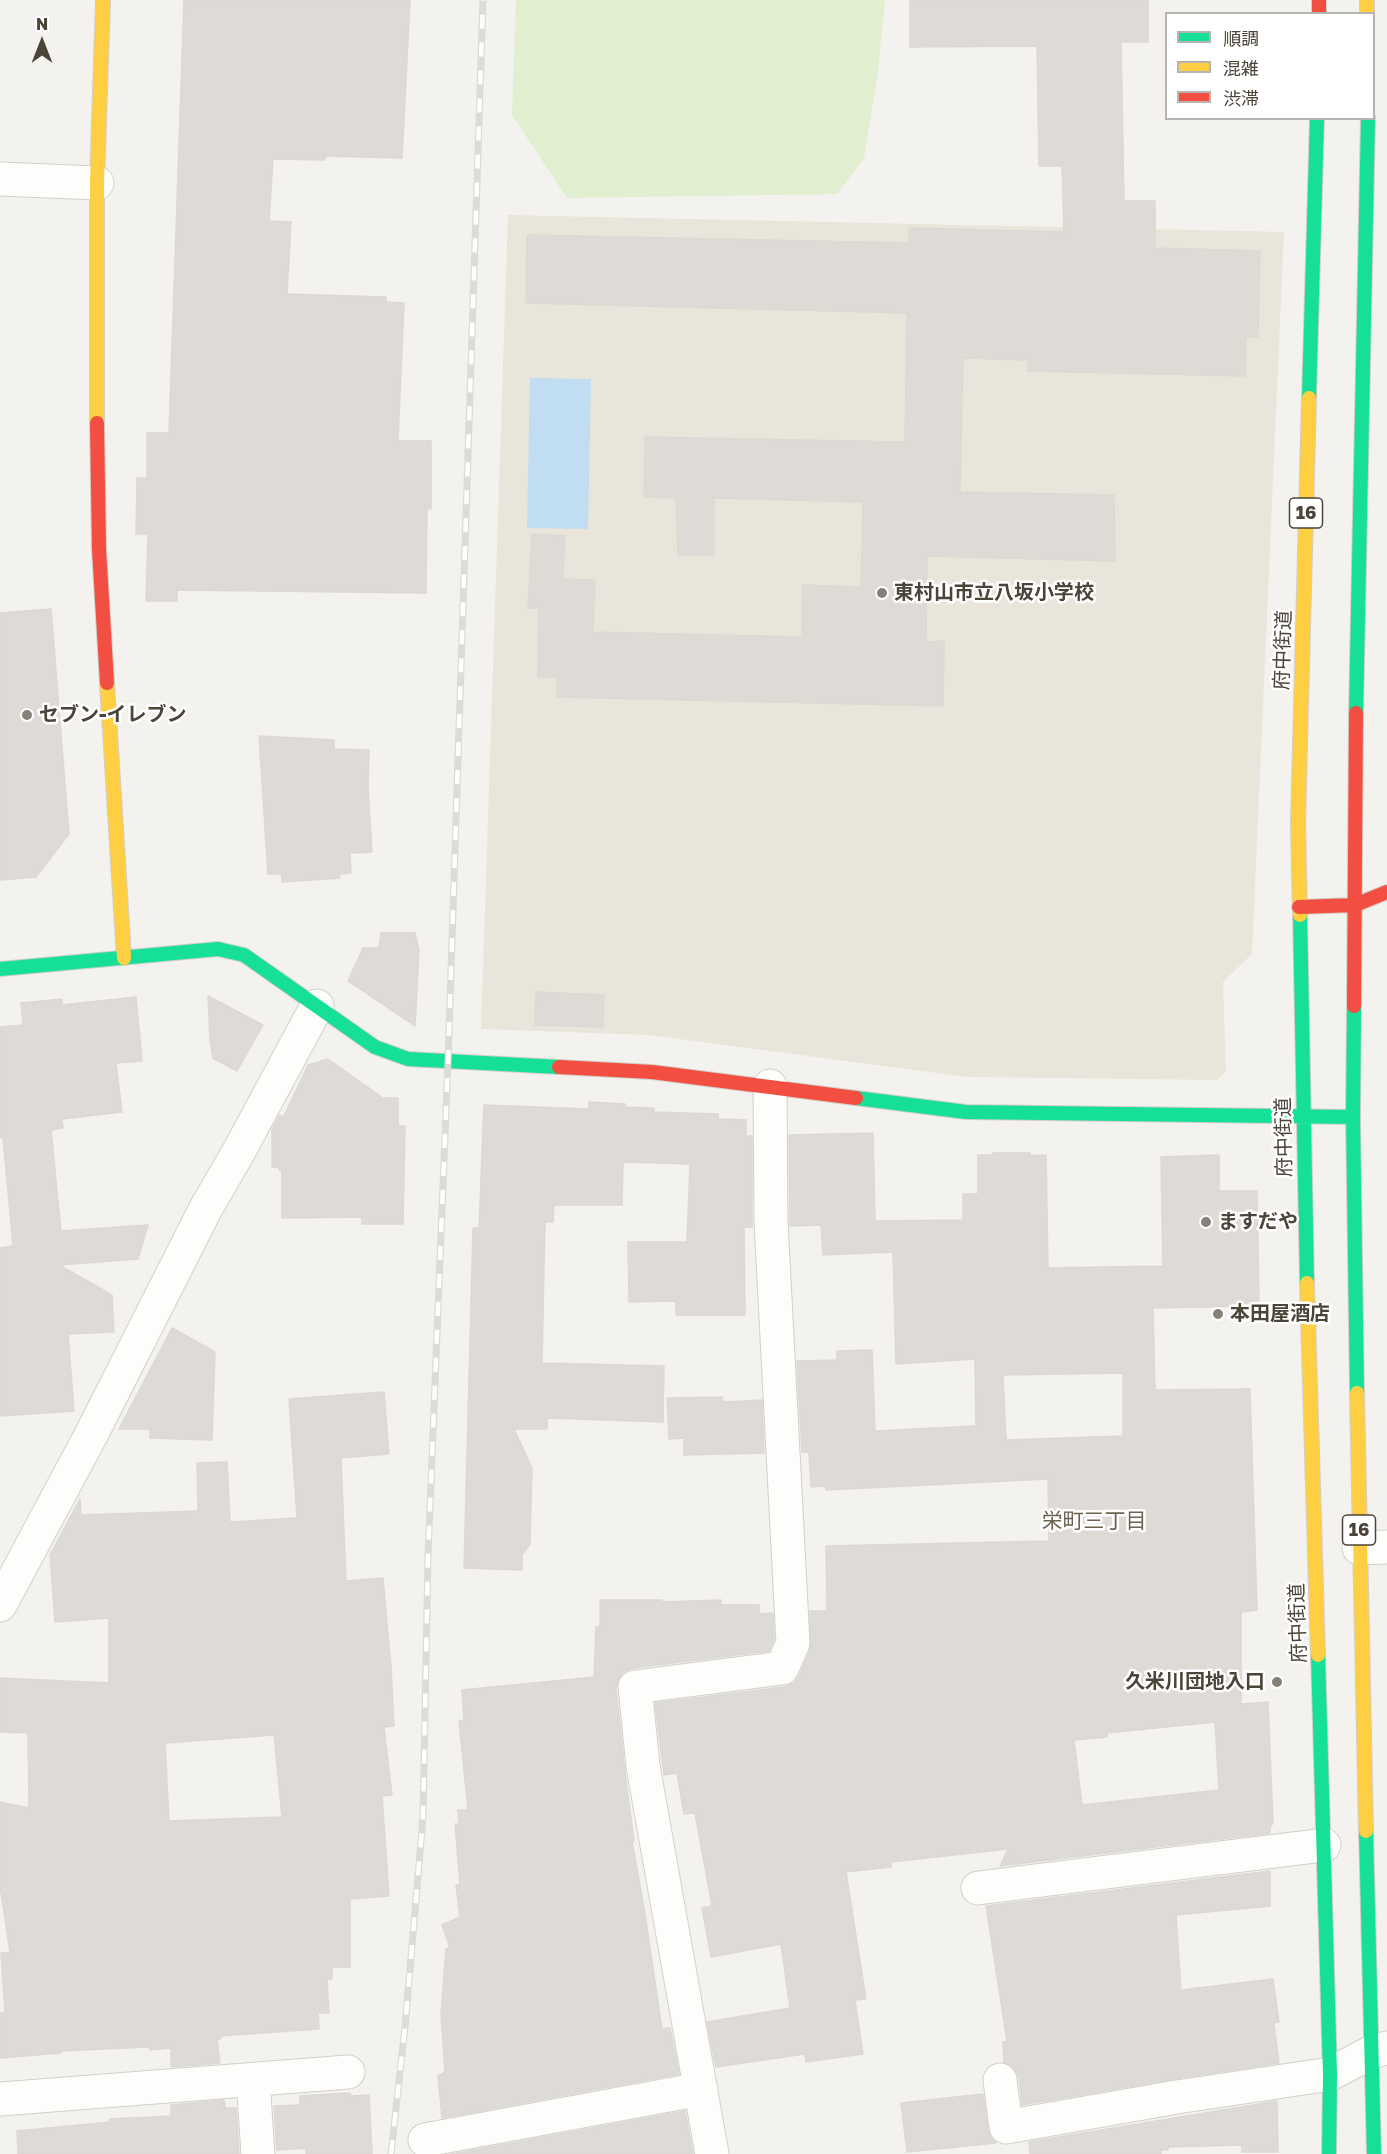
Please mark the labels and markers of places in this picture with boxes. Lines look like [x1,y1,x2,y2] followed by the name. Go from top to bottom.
[894,581,1094,605] place label: 東村山市立八坂小学校
[875,586,889,600] marker: 東村山市立八坂小学校
[39,703,187,727] place label: セブン-イレブン
[20,708,34,722] marker: セブン-イレブン
[1218,1210,1298,1234] place label: ますだや
[1199,1215,1213,1229] marker: ますだや
[1230,1302,1330,1326] place label: 本田屋酒店
[1211,1307,1225,1321] marker: 本田屋酒店
[1125,1670,1265,1694] place label: 久米川団地入口
[1270,1675,1284,1689] marker: 久米川団地入口

